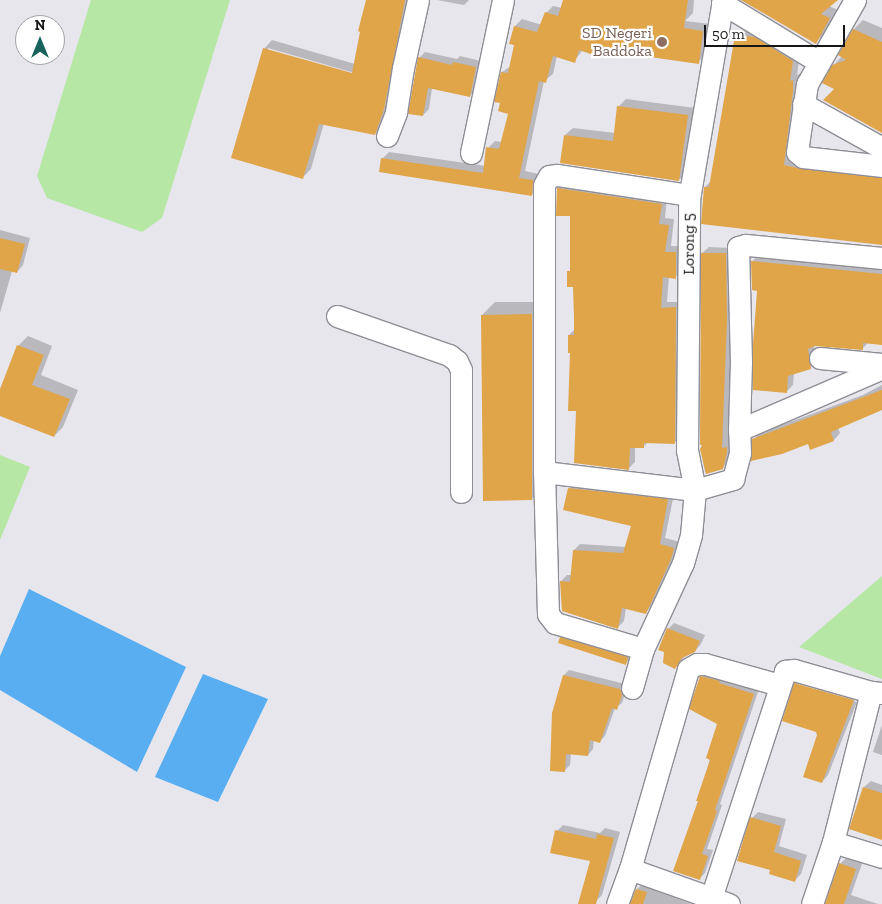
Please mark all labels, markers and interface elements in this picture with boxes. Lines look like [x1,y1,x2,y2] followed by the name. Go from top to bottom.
[15,15,65,65] north arrow
[707,15,848,47] scale bar
[35,17,45,34] text: N
[582,23,652,61] place label: SD Negeri Baddoka
[712,25,745,43] text: 50 m
[656,36,668,48] marker: SD Negeri Baddoka
[679,213,699,275] street label: Lorong 5

